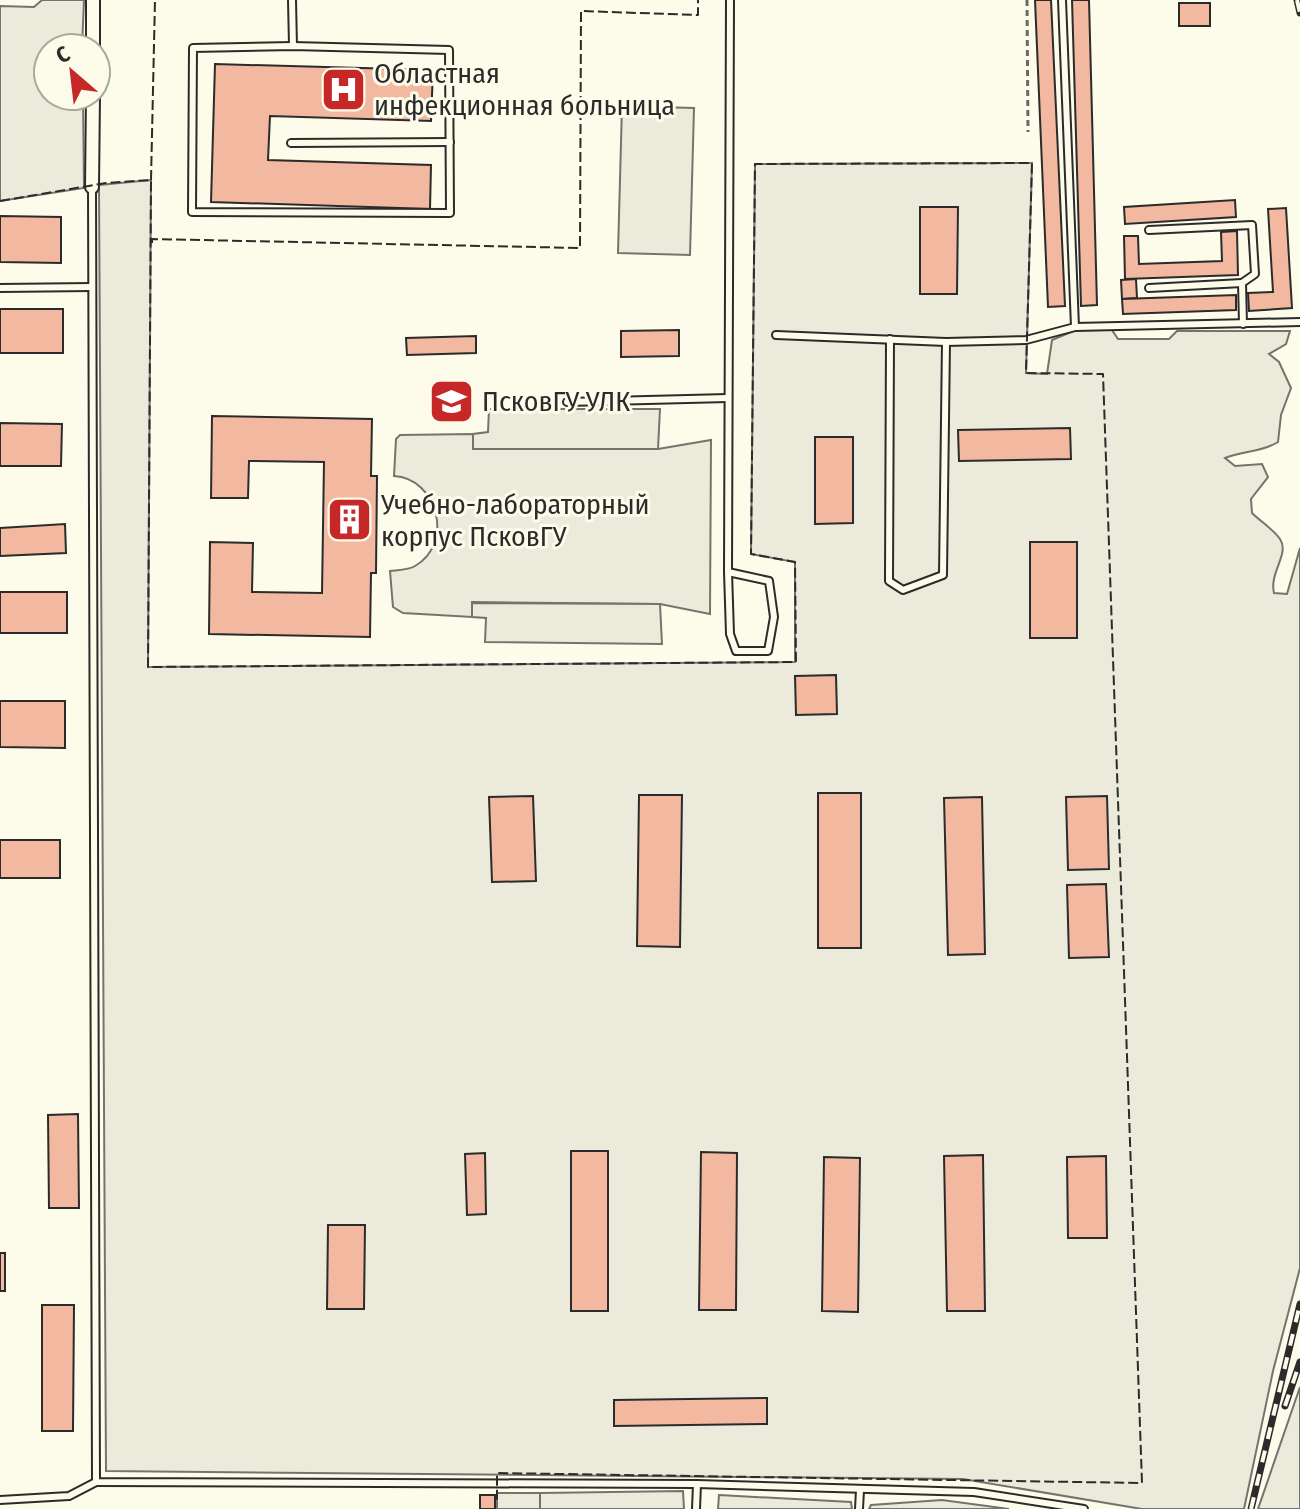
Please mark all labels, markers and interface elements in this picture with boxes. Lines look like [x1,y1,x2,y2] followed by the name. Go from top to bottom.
[32,32,112,112] north arrow
[51,40,75,69] text: С
[374,57,675,122] place label: Областная инфекционная больница
[319,65,367,113] hospital icon: Областная инфекционная больница
[427,377,475,425] school or university icon: ПсковГУ УЛК
[482,385,630,418] place label: ПсковГУ УЛК
[380,488,650,553] place label: Учебно-лабораторный корпус ПсковГУ
[326,496,374,544] building icon: Учебно-лабораторный корпус ПсковГУ

